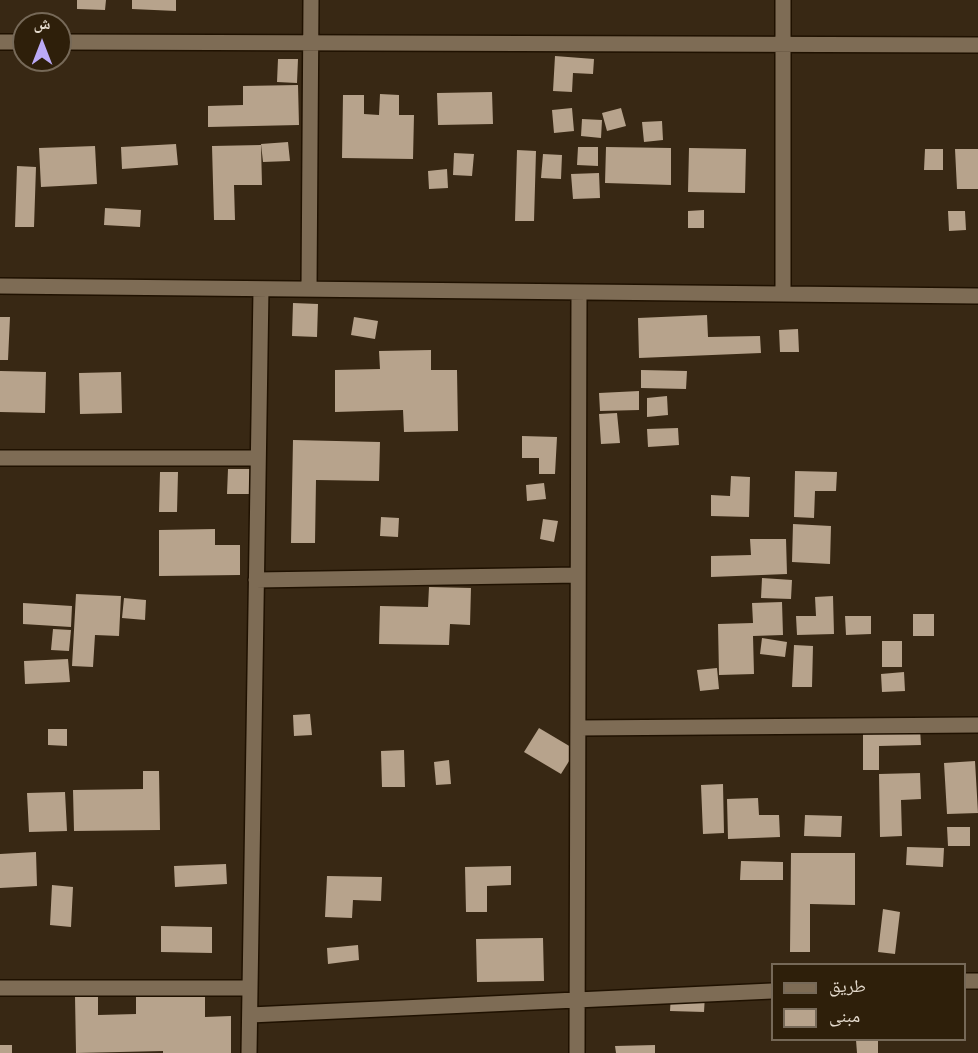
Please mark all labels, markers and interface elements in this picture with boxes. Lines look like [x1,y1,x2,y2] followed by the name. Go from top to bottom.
[12,12,72,72] north arrow
[34,12,50,39] text: ش
[771,963,966,1041] legend
[829,973,866,1003] text: طريق
[829,1003,860,1033] text: مبنى

